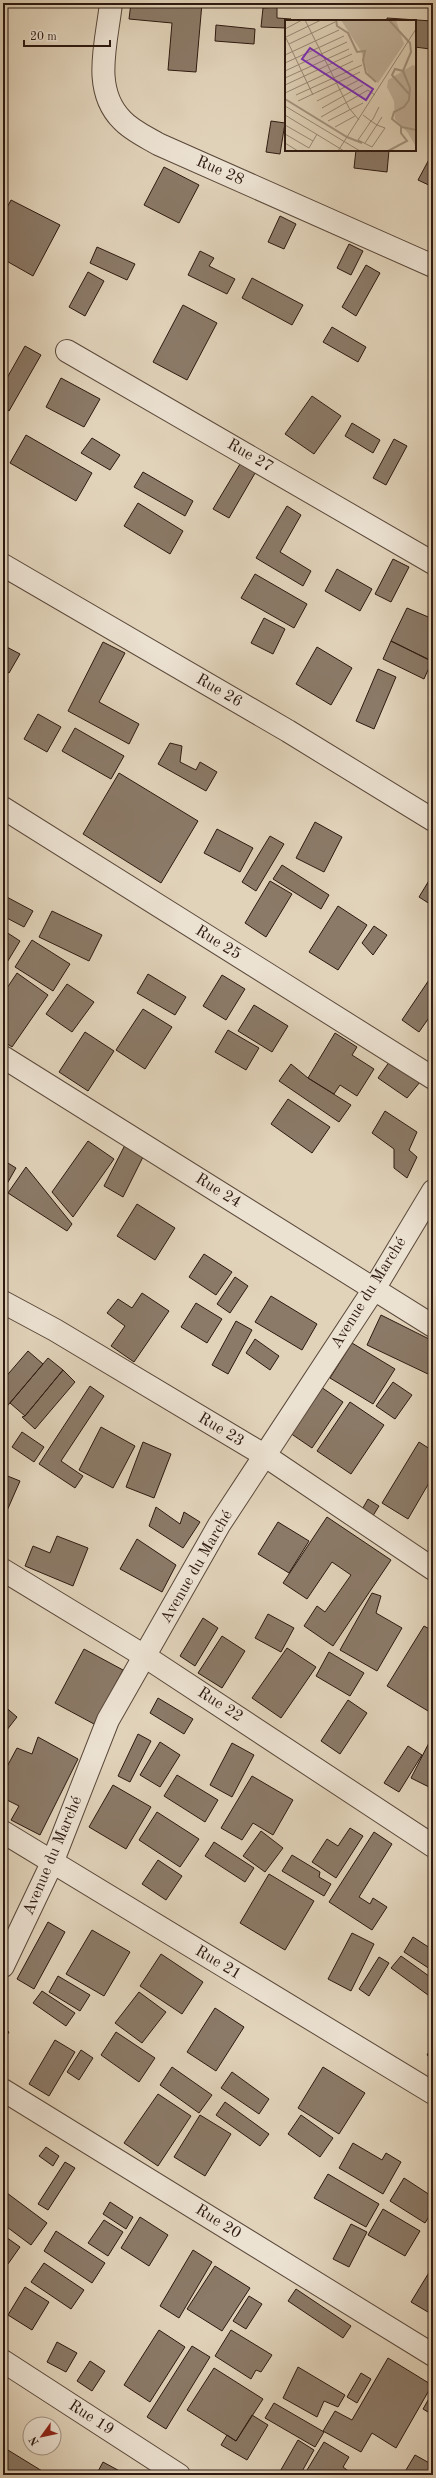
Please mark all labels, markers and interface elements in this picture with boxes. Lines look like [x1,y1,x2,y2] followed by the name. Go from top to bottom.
[285,20,416,151] inset map
[24,22,110,48] scale bar
[30,31,57,43] text: 20 m
[194,153,246,189] street label: Rue 28
[224,436,276,476] street label: Rue 27
[193,671,245,711] street label: Rue 26
[192,923,244,963] street label: Rue 25
[192,1171,244,1211] street label: Rue 24
[328,1235,410,1351] street label: Avenue du Marché
[195,1410,247,1450] street label: Rue 23
[158,1508,236,1626] street label: Avenue du Marché
[195,1685,245,1725] street label: Rue 22
[21,1794,85,1918] street label: Avenue du Marché
[192,1943,244,1983] street label: Rue 21
[192,2202,244,2242] street label: Rue 20
[66,2398,116,2438] street label: Rue 19
[22,2416,62,2456] north arrow
[28,2434,42,2447] text: N

